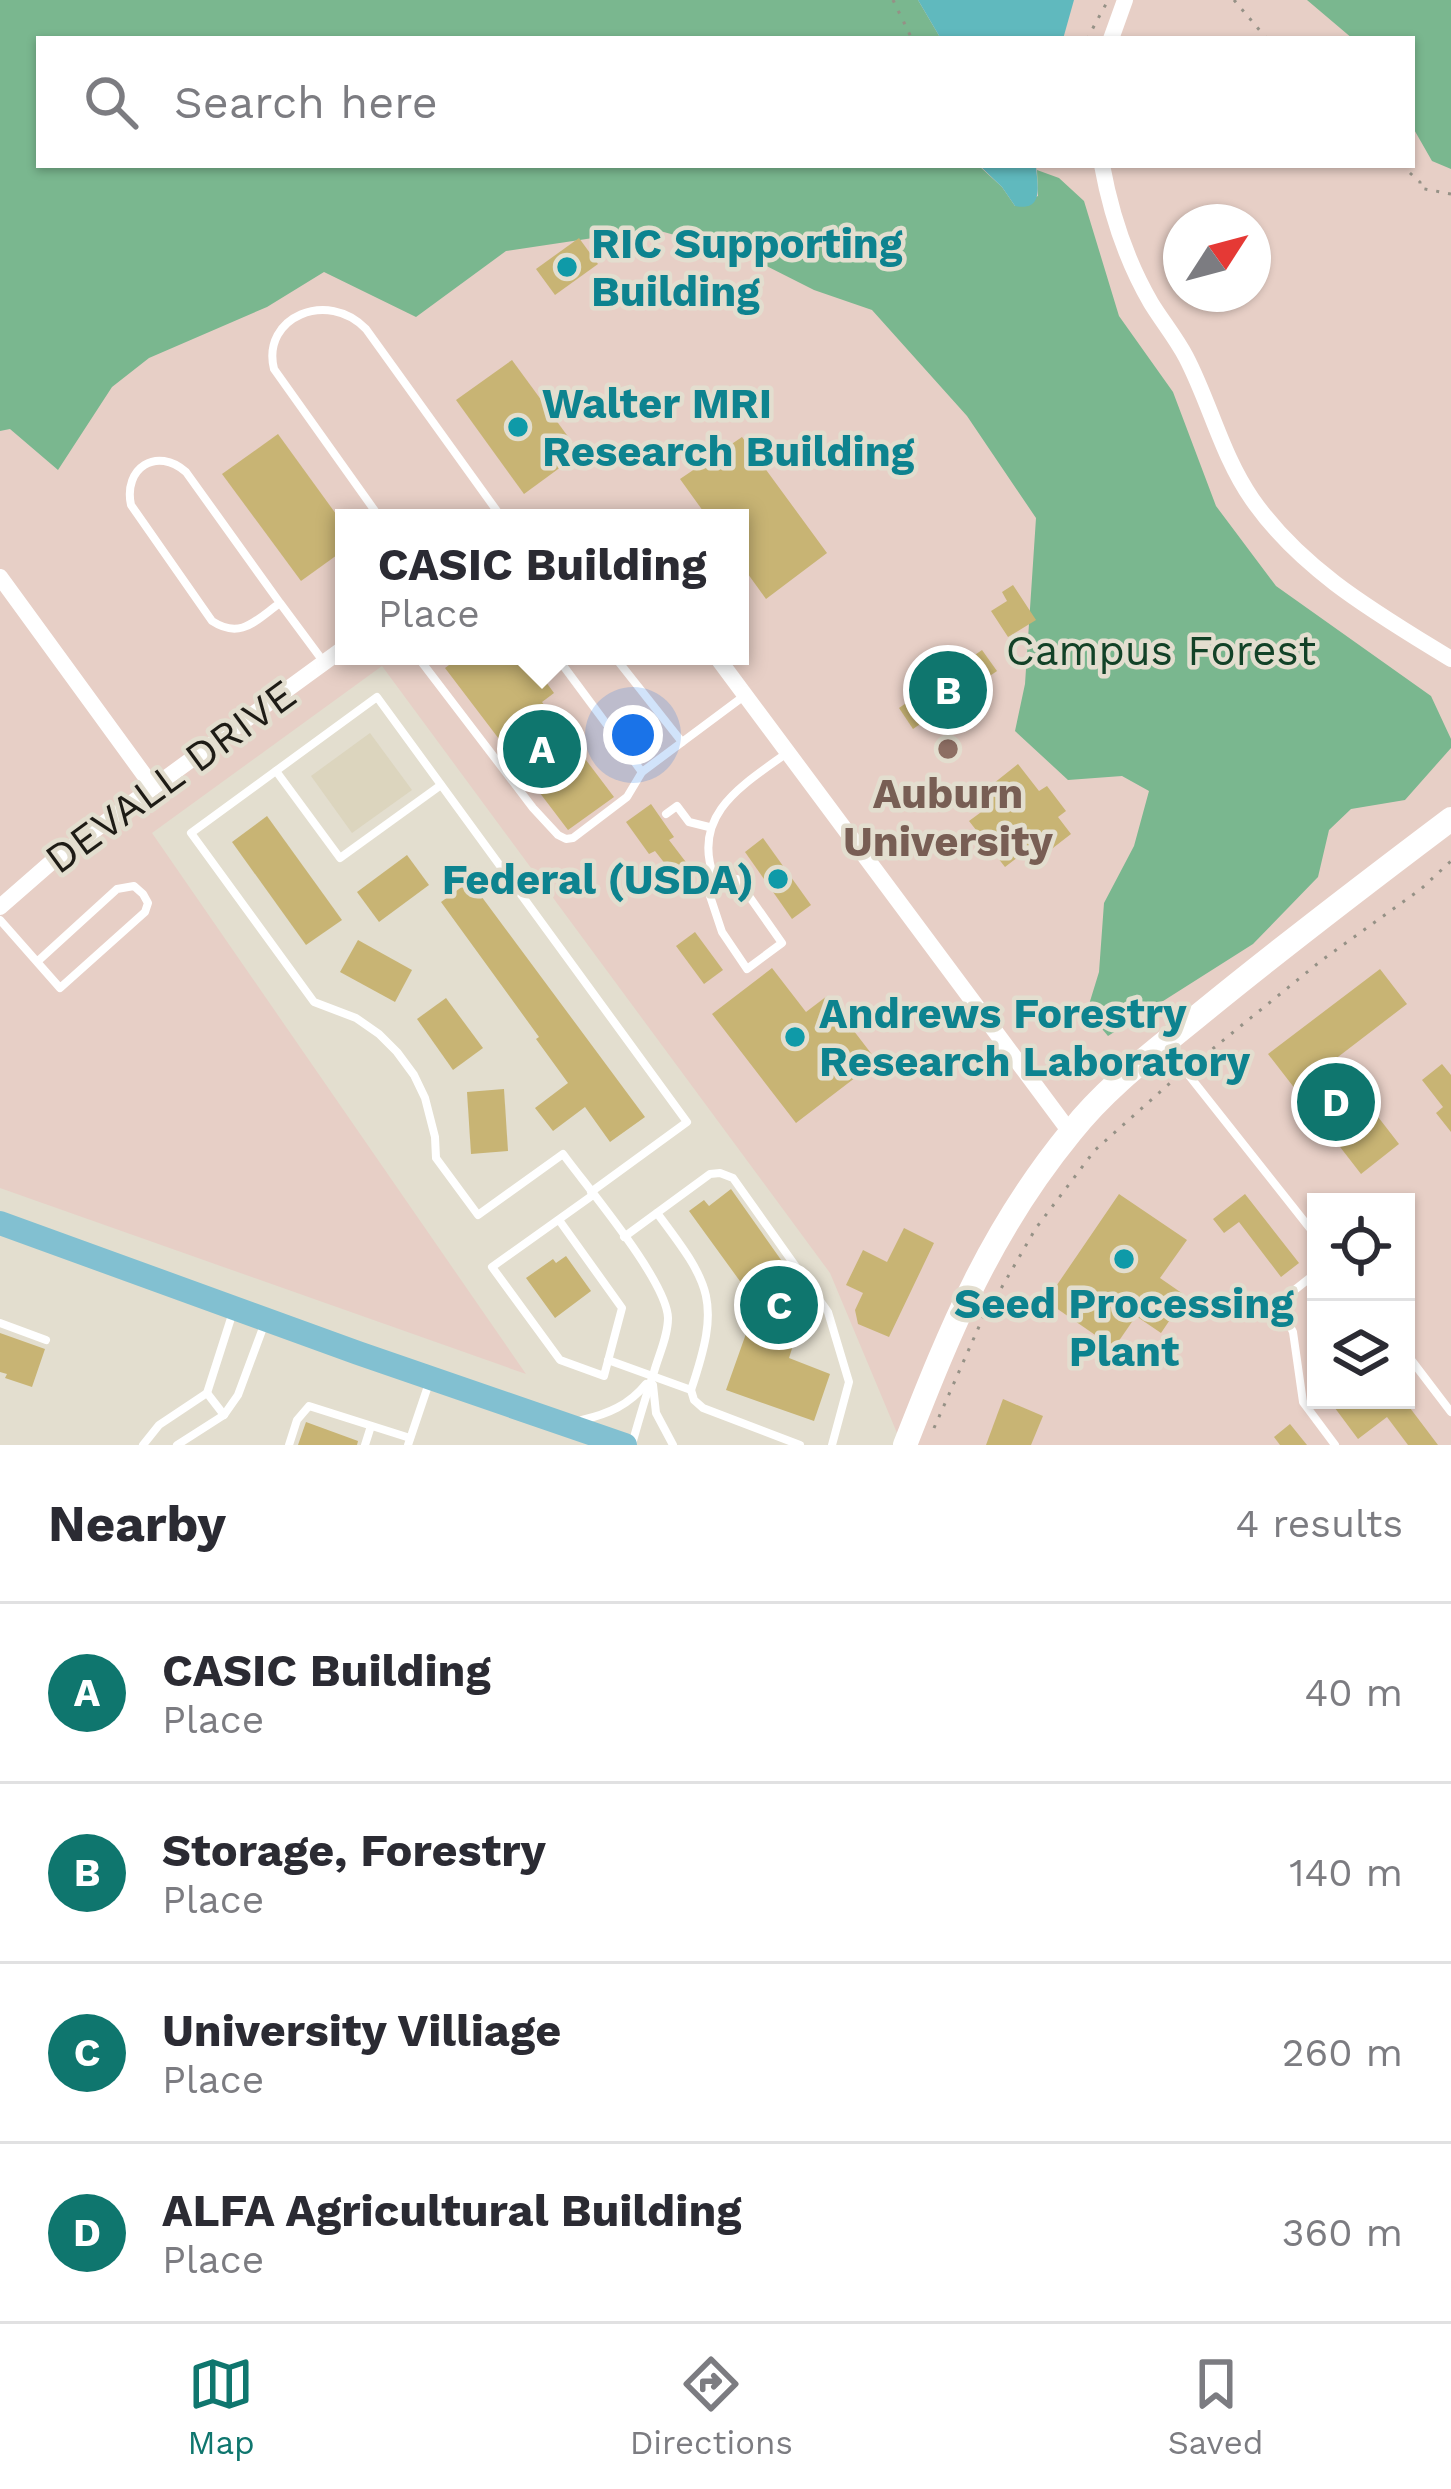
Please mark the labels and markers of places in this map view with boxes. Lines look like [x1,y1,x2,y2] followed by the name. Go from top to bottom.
[591,219,903,316] place label: RIC Supporting Building
[554,254,580,280] marker: RIC Supporting Building
[542,379,915,476] place label: Walter MRI Research Building
[505,414,531,440] marker: Walter MRI Research Building
[909,645,987,735] pin: B
[503,704,581,794] pin: A
[935,736,961,762] marker: Auburn University
[843,769,1053,866] place label: Auburn University
[442,855,754,904] place label: Federal (USDA)
[765,866,791,892] marker: Federal (USDA)
[819,989,1250,1086] place label: Andrews Forestry Research Laboratory
[782,1024,808,1050] marker: Andrews Forestry Research Laboratory
[1297,1057,1375,1147] pin: D
[1111,1246,1137,1272] marker: Seed Processing Plant
[740,1260,818,1350] pin: C
[954,1279,1294,1376] place label: Seed Processing Plant

